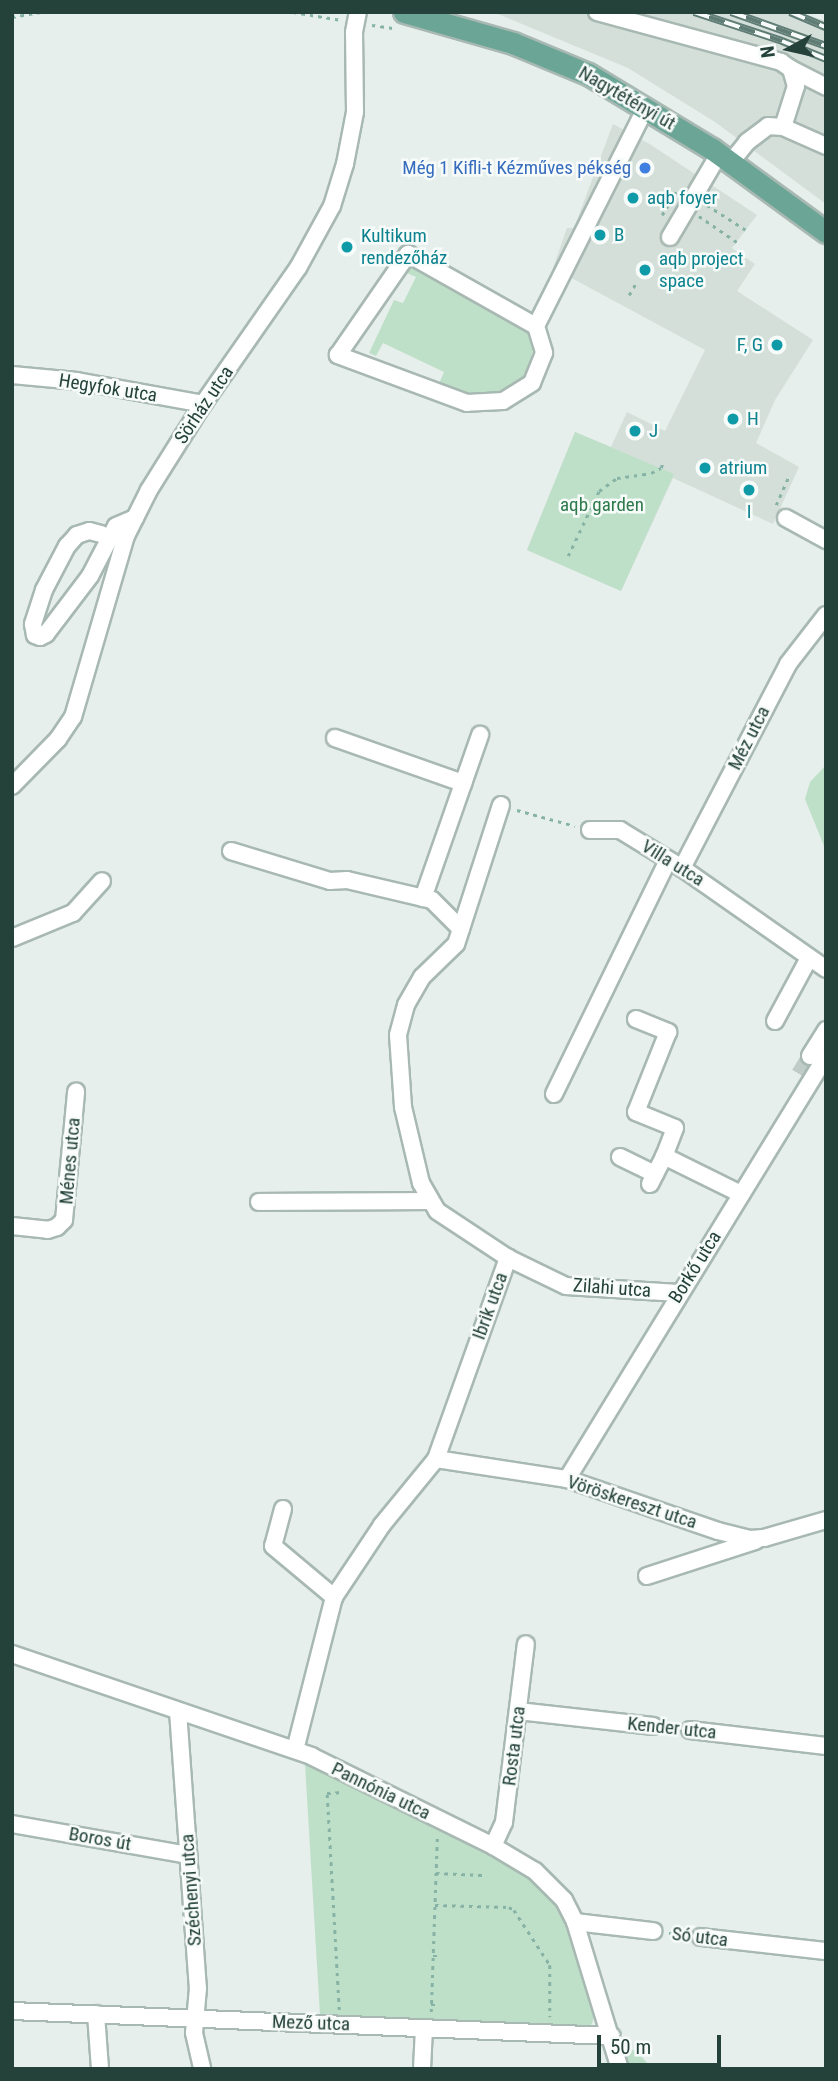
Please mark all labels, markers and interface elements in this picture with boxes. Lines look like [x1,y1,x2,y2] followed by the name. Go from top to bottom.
[754,14,824,84] north arrow
[756,45,780,59] text: N
[575,61,679,135] street label: Nagytétényi út
[402,157,631,179] place label: Még 1 Kifli-t Kézműves pékség
[637,160,653,176] marker: Még 1 Kifli-t Kézműves pékség
[647,187,717,209] place label: aqb foyer
[625,190,641,206] marker: aqb foyer
[614,224,624,246] place label: B
[361,225,447,269] place label: Kultikum rendezőház
[592,227,608,243] marker: B
[339,239,355,255] marker: Kultikum rendezőház
[659,248,743,292] place label: aqb project space
[637,262,653,278] marker: aqb project space
[737,334,763,356] place label: F, G
[769,337,785,353] marker: F, G
[170,362,238,448] street label: Sörház utca
[57,369,159,407] street label: Hegyfok utca
[747,408,759,430] place label: H
[725,411,741,427] marker: H
[649,420,658,442] place label: J
[627,423,643,439] marker: J
[719,457,767,479] place label: atrium
[697,460,713,476] marker: atrium
[741,482,757,498] marker: I
[560,494,644,516] park label: aqb garden
[747,501,751,523] place label: I
[723,702,775,774] street label: Méz utca
[637,835,709,891] street label: Villa utca
[55,1117,85,1205] street label: Ménes utca
[664,1227,726,1307] street label: Borkő utca
[467,1269,513,1343] street label: Ibrik utca
[572,1274,652,1302] street label: Zilahi utca
[564,1470,700,1534] street label: Vöröskereszt utca
[498,1705,530,1787] street label: Rosta utca
[626,1712,718,1744] street label: Kender utca
[328,1757,434,1825] street label: Pannónia utca
[67,1822,133,1856] street label: Boros út
[176,1833,206,1947] street label: Széchenyi utca
[671,1922,729,1952] street label: Só utca
[272,2010,350,2036] street label: Mező utca
[600,2022,724,2066] scale bar
[610,2035,651,2059] text: 50 m

